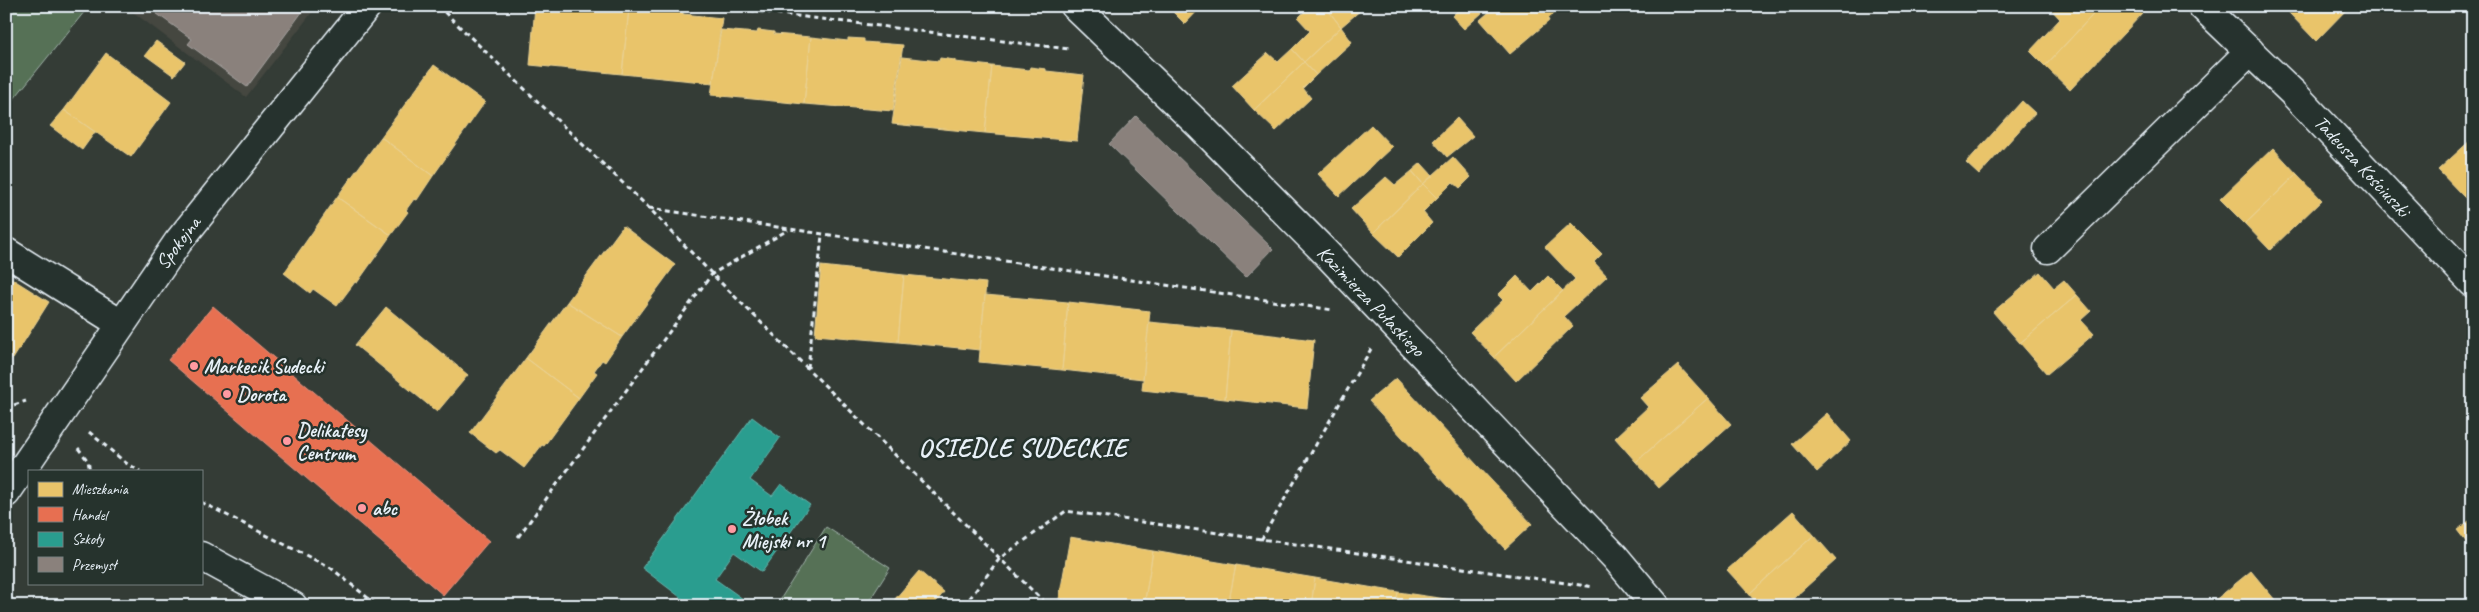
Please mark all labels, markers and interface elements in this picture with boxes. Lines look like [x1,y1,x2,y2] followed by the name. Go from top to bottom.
[2309,110,2417,224] street label: Tadeusza Kościuszki
[150,210,207,274] street label: Spokojna
[1312,240,1431,362] street label: Kazimierza Pułaskiego
[204,354,326,379] place label: Markecik Sudecki
[188,360,200,372] marker: Markecik Sudecki
[237,382,287,407] place label: Dorota
[221,388,233,400] marker: Dorota
[297,418,368,466] place label: Delikatesy Centrum
[919,432,1130,464] district label: OSIEDLE SUDECKIE
[281,435,293,447] marker: Delikatesy Centrum
[28,470,202,584] legend
[72,480,129,499] text: Mieszkania
[372,496,398,521] place label: abc
[356,502,368,514] marker: abc
[72,506,110,525] text: Handel
[742,506,827,554] place label: Żłobek Miejski nr 1
[726,523,738,535] marker: Żłobek Miejski nr 1
[72,530,105,549] text: Szkoły
[72,556,119,575] text: Przemysł

